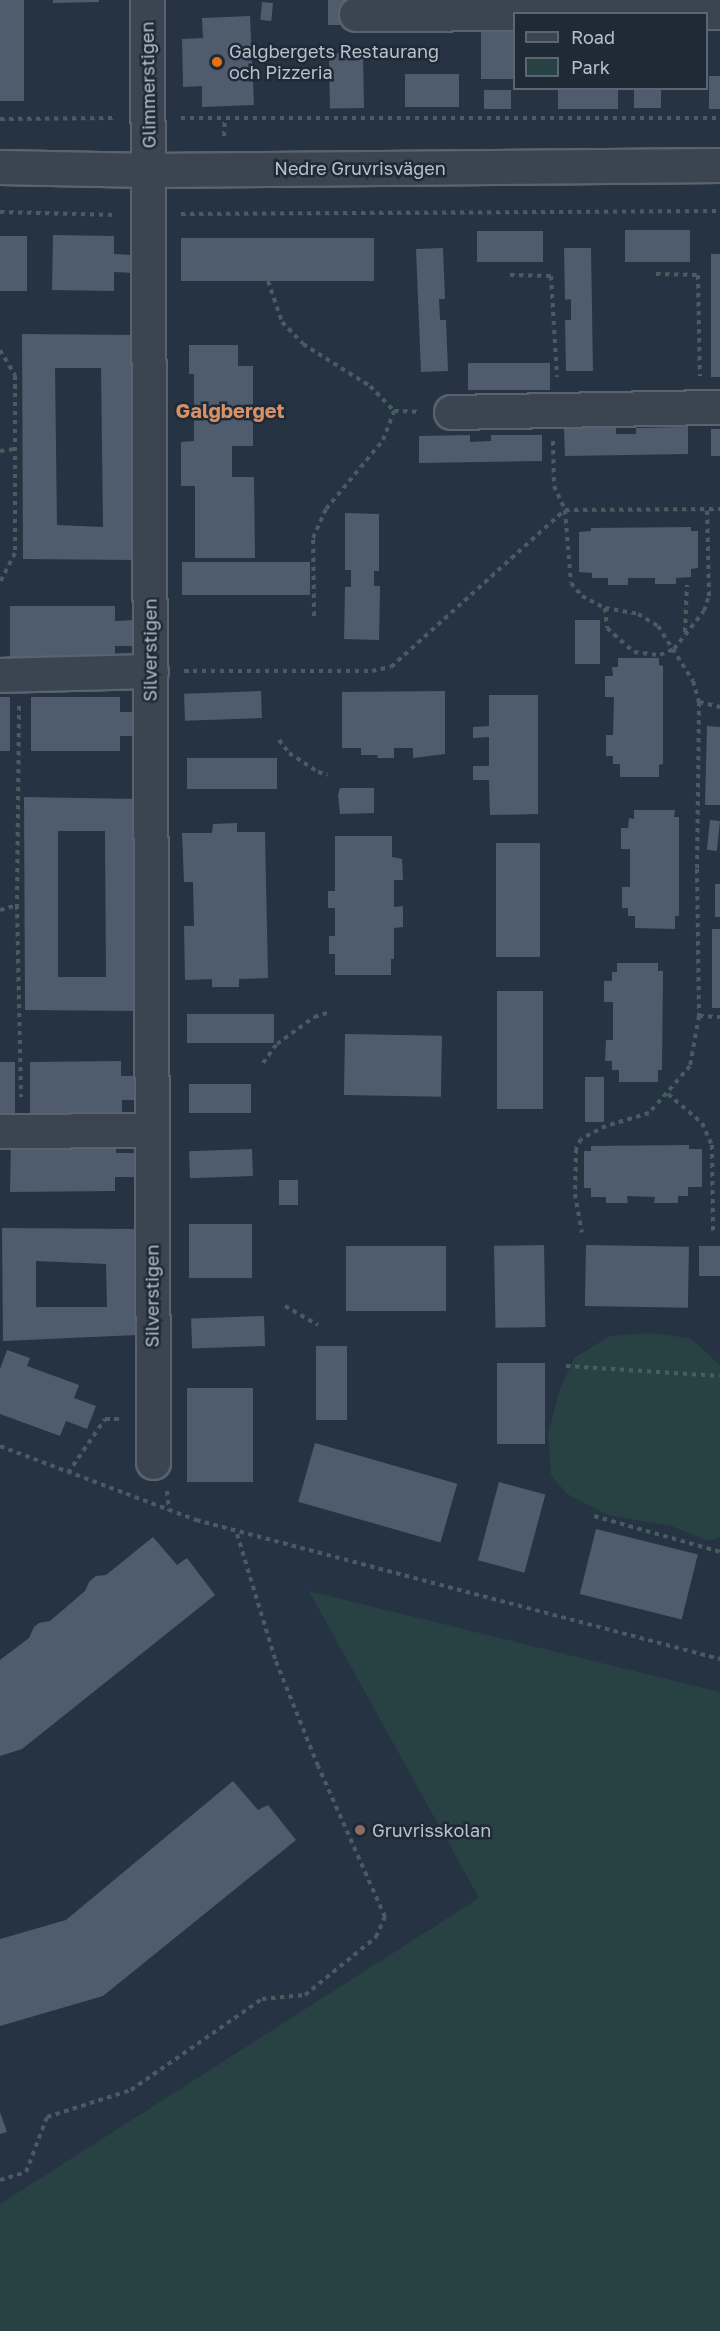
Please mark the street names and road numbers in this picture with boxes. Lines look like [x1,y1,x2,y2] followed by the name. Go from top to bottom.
[136,21,160,149] street label: Glimmerstigen
[274,157,446,179] street label: Nedre Gruvrisvägen
[139,598,161,702] street label: Silverstigen
[141,1244,163,1348] street label: Silverstigen

